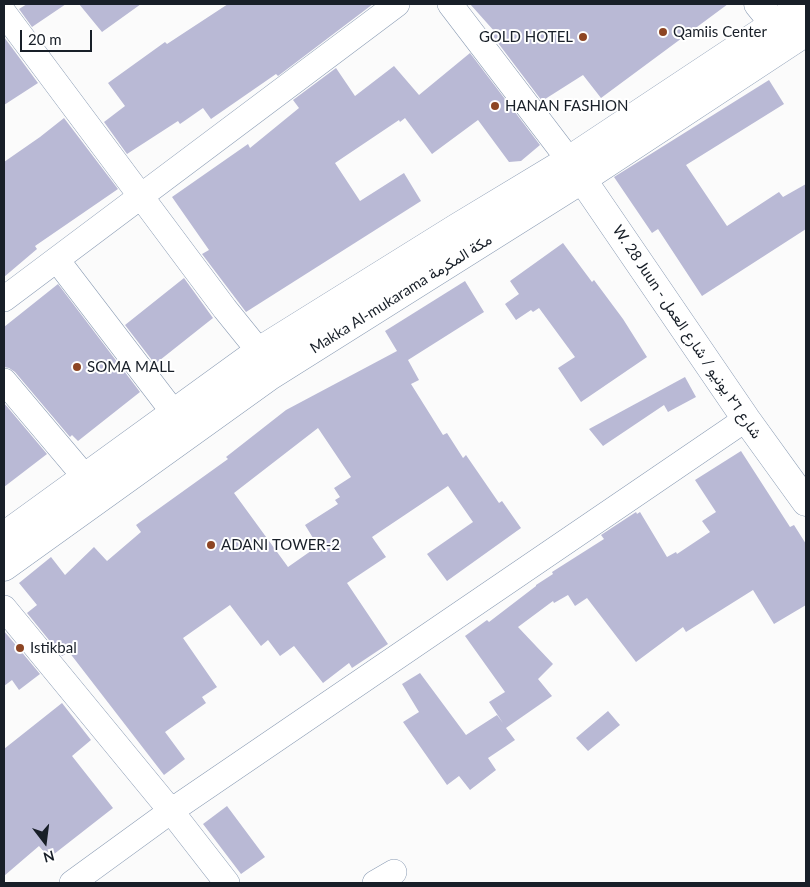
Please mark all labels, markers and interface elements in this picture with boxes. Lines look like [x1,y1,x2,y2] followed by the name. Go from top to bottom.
[22,20,95,52] scale bar
[673,23,767,41] place label: Qamiis Center
[657,26,669,38] marker: Qamiis Center
[479,28,573,46] place label: GOLD HOTEL
[28,30,62,48] text: 20 m
[577,31,589,43] marker: GOLD HOTEL
[505,97,629,115] place label: HANAN FASHION
[489,100,501,112] marker: HANAN FASHION
[609,222,765,442] street label: W. 28 Juun - شارع ٢٦ يونيو / شارع العمل
[307,230,495,358] street label: Makka Al-mukarama مكة المكرمة
[87,358,175,376] place label: SOMA MALL
[71,361,83,373] marker: SOMA MALL
[221,536,340,554] place label: ADANI TOWER-2
[205,539,217,551] marker: ADANI TOWER-2
[30,639,77,657] place label: Istikbal
[14,642,26,654] marker: Istikbal
[20,817,70,867] north arrow
[42,847,56,867] text: N

